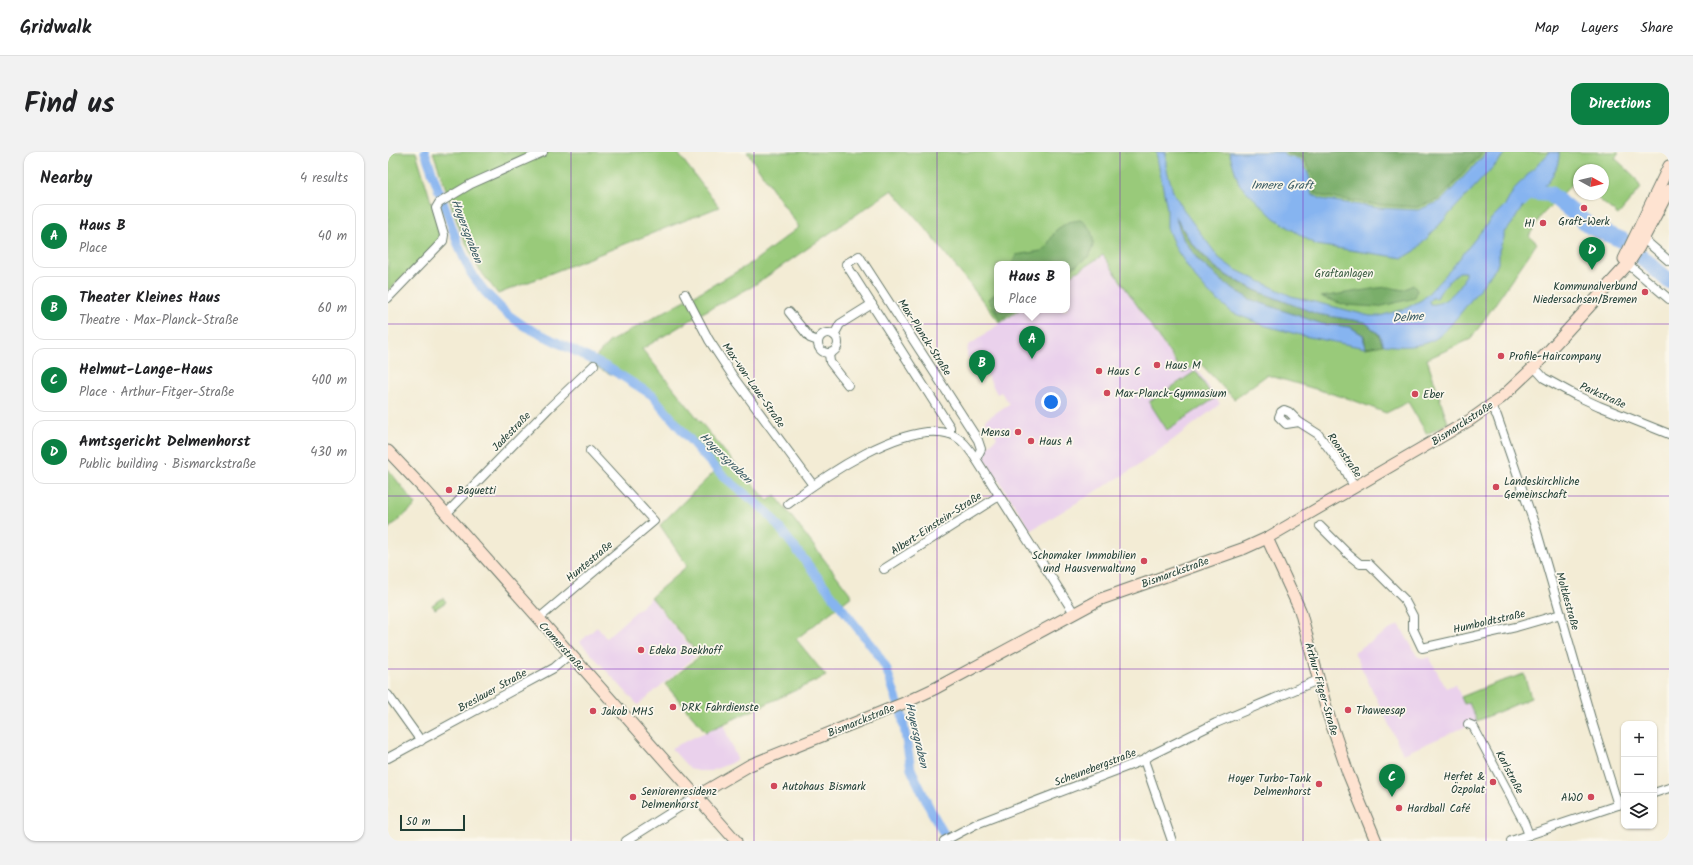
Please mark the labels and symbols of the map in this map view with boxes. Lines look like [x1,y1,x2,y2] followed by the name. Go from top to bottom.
[1573,164,1609,200] north arrow
[1251,176,1315,195] water label: Innere Graft
[446,196,488,267] water label: Hoyersgraben
[1579,203,1589,213] marker: Graft-Werk
[1558,213,1610,231] place label: Graft-Werk
[1524,215,1535,233] place label: HI
[1538,218,1548,228] marker: HI
[1579,237,1605,270] pin: D
[1315,265,1374,283] park label: Graftanlagen
[1533,278,1638,309] place label: Kommunalverbund Niedersachsen/Bremen
[1640,287,1650,297] marker: Kommunalverbund Niedersachsen/Bremen
[892,295,956,380] street label: Max-Planck-Straße
[1392,307,1426,328] water label: Delme
[1019,326,1045,359] pin: A
[717,339,790,432] street label: Max-von-Laue-Straße
[1509,348,1602,366] place label: Profile-Haircompany
[969,350,995,383] pin: B
[1496,351,1506,361] marker: Profile-Haircompany
[1165,357,1201,375] place label: Haus M
[1152,360,1162,370] marker: Haus M
[1107,363,1141,381] place label: Haus C
[1094,366,1104,376] marker: Haus C
[1577,378,1629,414] street label: Parkstraße
[1115,385,1227,403] place label: Max-Planck-Gymnasium
[1423,386,1445,404] place label: Eber
[1102,388,1112,398] marker: Max-Planck-Gymnasium
[1410,389,1420,399] marker: Eber
[1041,392,1061,412] your location
[1428,397,1497,451] street label: Bismarckstraße
[488,407,536,456] street label: Jadestraße
[981,424,1010,442] place label: Mensa
[1013,427,1023,437] marker: Mensa
[695,428,757,490] water label: Hoyersgraben
[1322,429,1366,482] street label: Roonstraße
[1039,433,1073,451] place label: Haus A
[1026,436,1036,446] marker: Haus A
[1504,473,1579,504] place label: Landeskirchliche Gemeinschaft
[457,482,496,500] place label: Baguetti
[1491,482,1501,492] marker: Landeskirchliche Gemeinschaft
[444,485,454,495] marker: Baguetti
[887,487,986,560] street label: Albert-Einstein-Straße
[562,537,617,587] street label: Huntestraße
[1032,547,1136,578] place label: Schomaker Immobilien und Hausverwaltung
[1139,552,1212,594] street label: Bismarckstraße
[1139,556,1149,566] marker: Schomaker Immobilien und Hausverwaltung
[1550,570,1584,633] street label: Moltkestraße
[1451,605,1527,639] street label: Humboldtstraße
[534,618,589,676] street label: Cramerstraße
[1299,641,1343,738] street label: Arthur-Fitger-Straße
[649,642,724,660] place label: Edeka Boekhoff
[636,645,646,655] marker: Edeka Boekhoff
[455,664,530,717] street label: Breslauer Straße
[681,699,759,717] place label: DRK Fahrdienste
[825,699,898,743] street label: Bismarckstraße
[900,700,934,771] water label: Hoyersgraben
[668,702,678,712] marker: DRK Fahrdienste
[1356,702,1406,720] place label: Thaweesap
[601,703,654,721] place label: Jakob MHS
[1343,705,1353,715] marker: Thaweesap
[588,706,598,716] marker: Jakob MHS
[1052,744,1139,792] street label: Scheunebergstraße
[1490,747,1528,798] street label: Karlstraße
[1379,764,1405,797] pin: C
[1444,768,1486,799] place label: Herfet & Özpolat
[1228,770,1312,801] place label: Hoyer Turbo-Tank Delmenhorst
[1488,777,1498,787] marker: Herfet & Özpolat
[782,778,867,796] place label: Autohaus Bismark
[1314,779,1324,789] marker: Hoyer Turbo-Tank Delmenhorst
[769,781,779,791] marker: Autohaus Bismark
[641,783,717,814] place label: Seniorenresidenz Delmenhorst
[1561,789,1583,807] place label: AWO
[628,792,638,802] marker: Seniorenresidenz Delmenhorst
[1586,792,1596,802] marker: AWO
[1407,800,1471,818] place label: Hardball Café
[1394,803,1404,813] marker: Hardball Café
[400,813,465,832] scale bar

